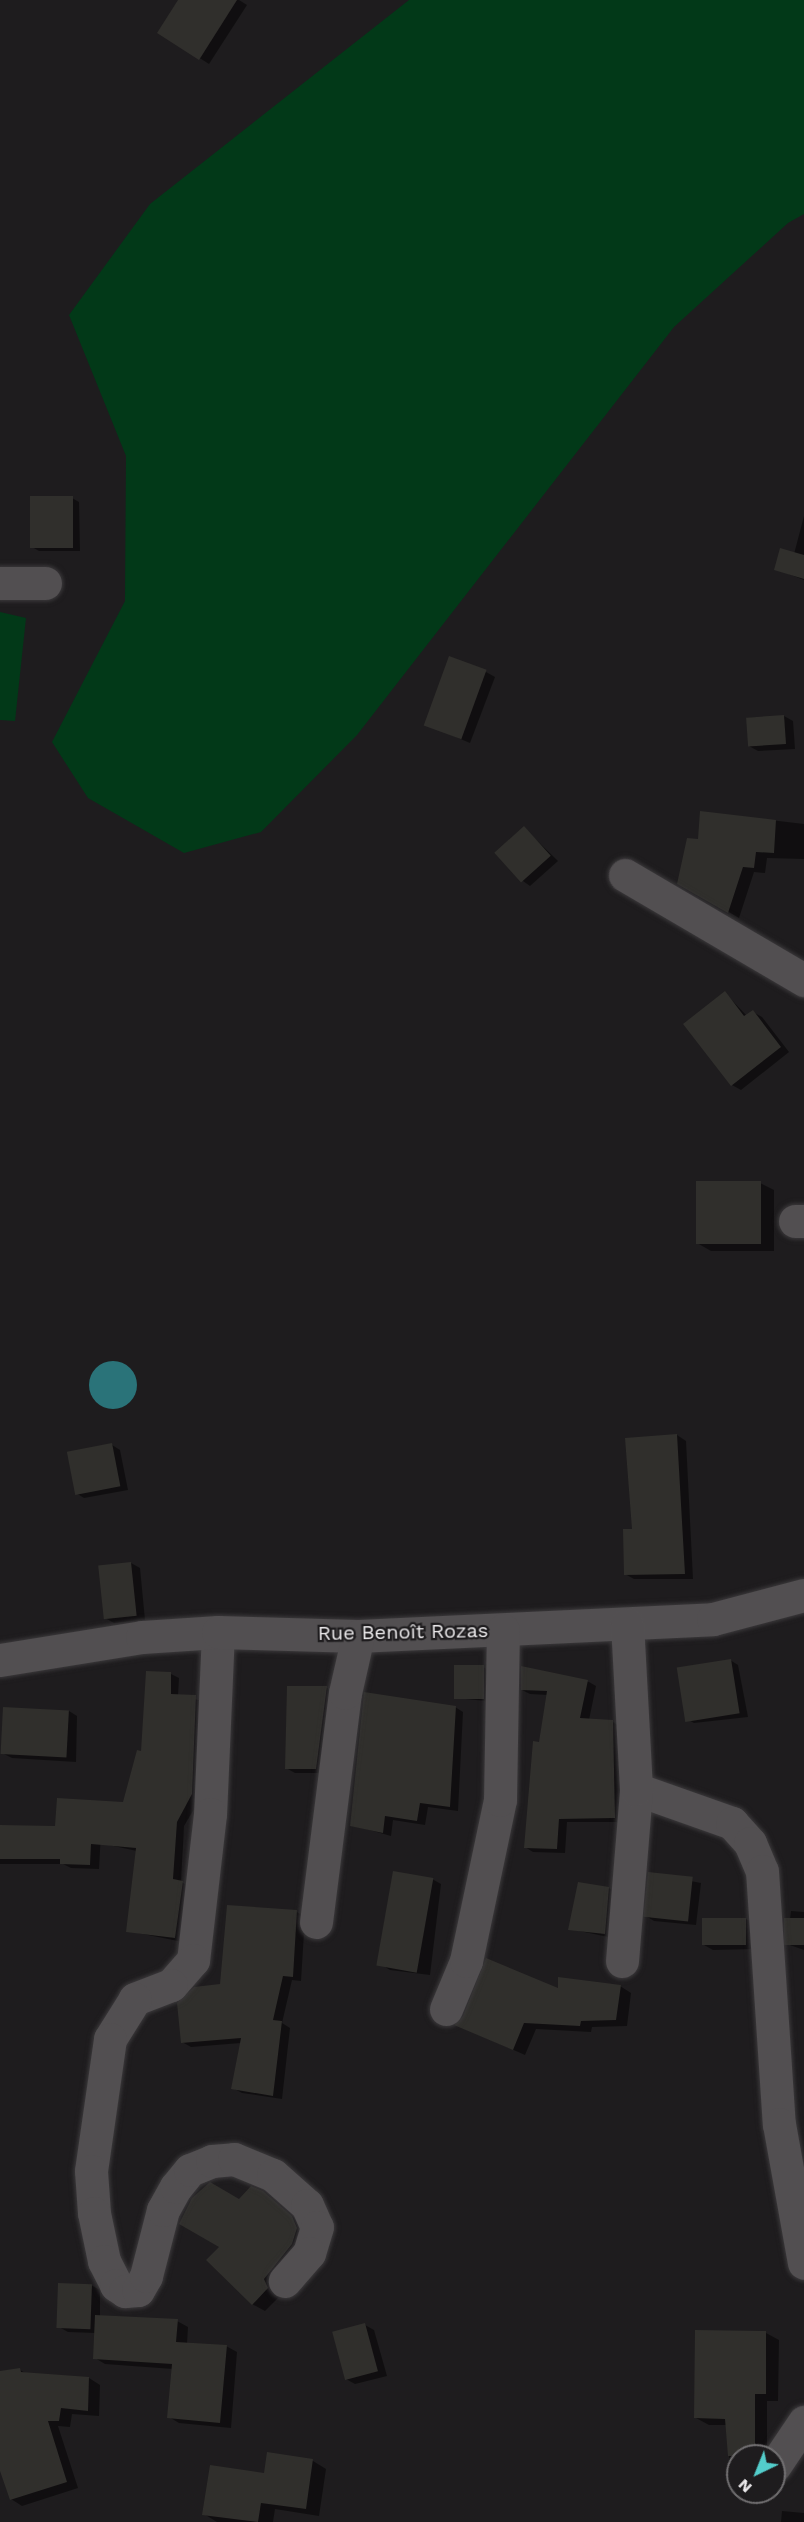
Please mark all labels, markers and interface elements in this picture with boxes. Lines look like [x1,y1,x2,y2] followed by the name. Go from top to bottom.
[317,1619,489,1645] street label: Rue Benoît Rozas
[726,2444,786,2504] north arrow
[734,2475,756,2497] text: N

